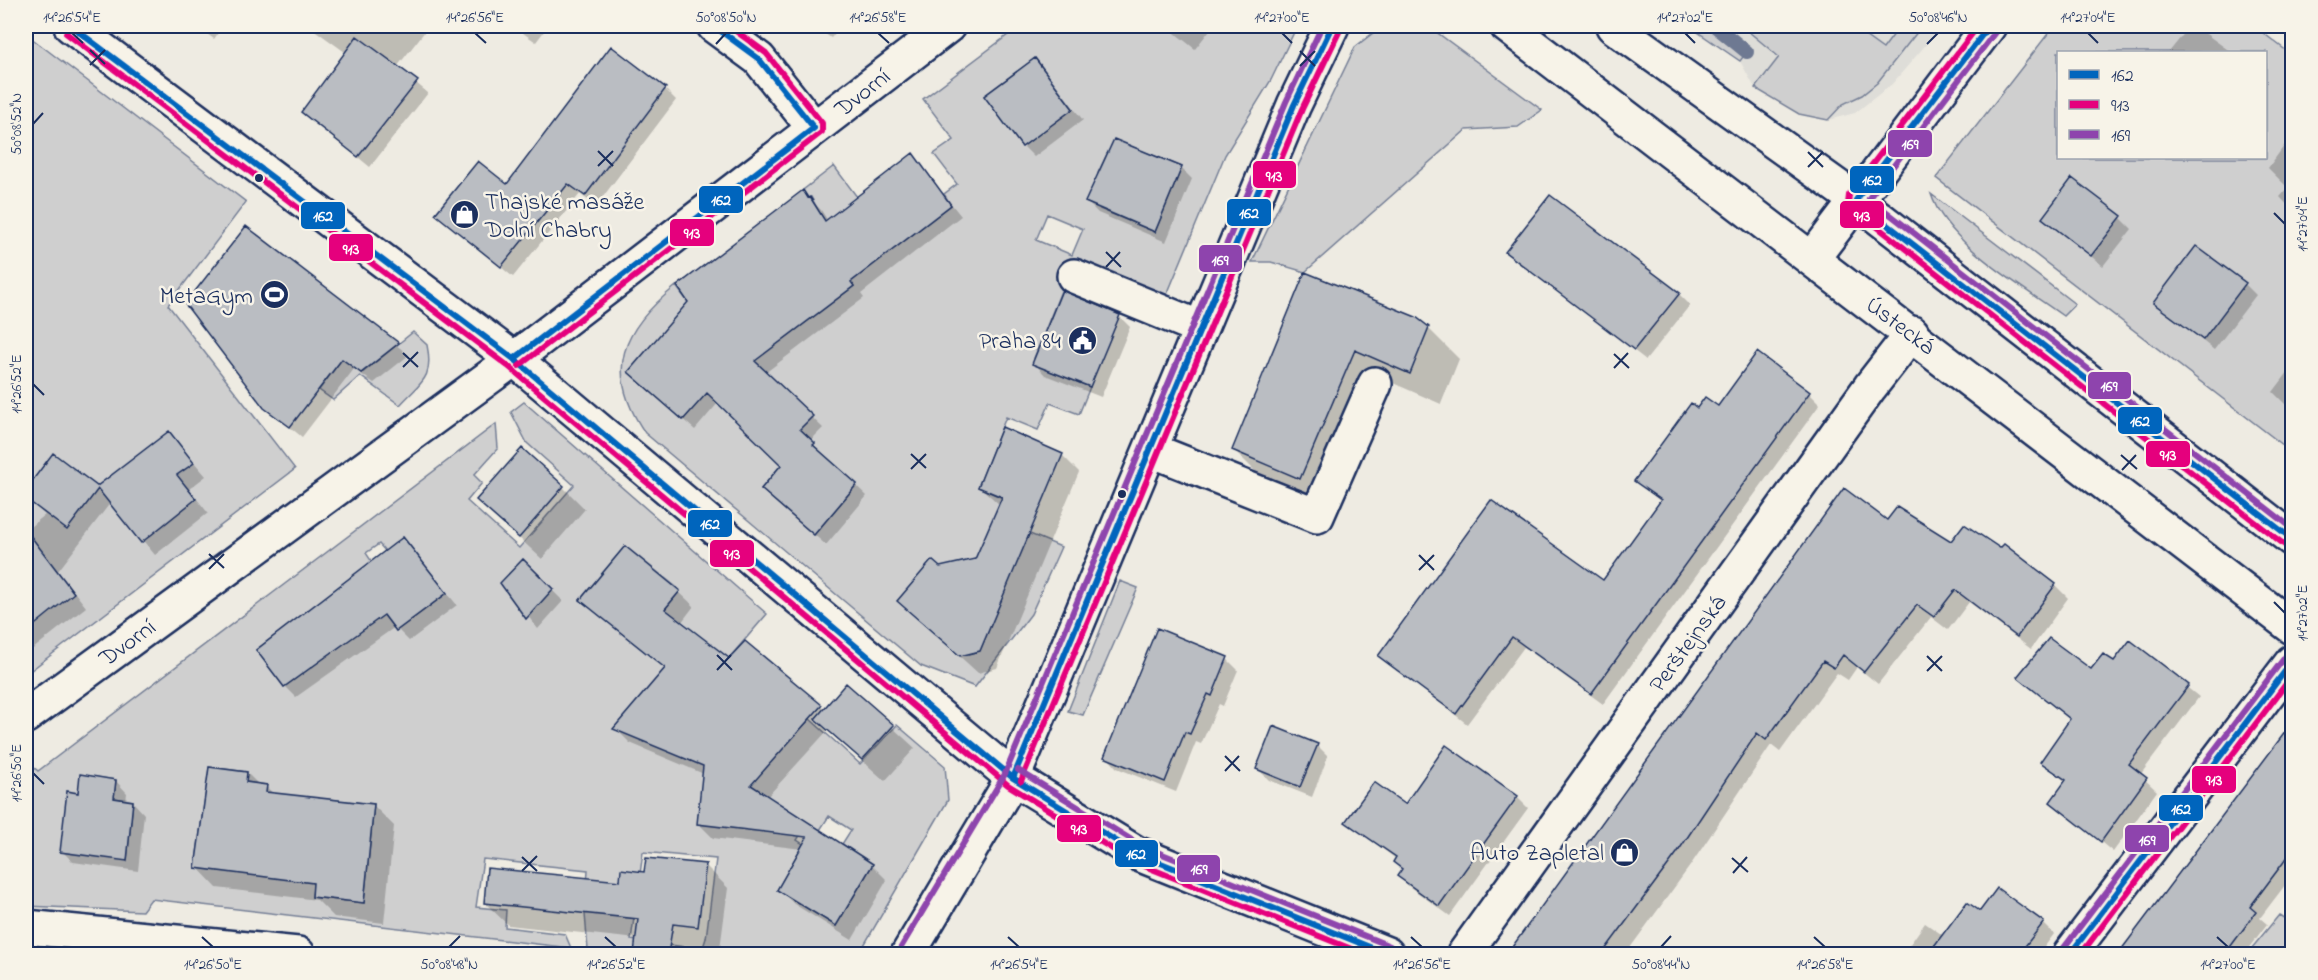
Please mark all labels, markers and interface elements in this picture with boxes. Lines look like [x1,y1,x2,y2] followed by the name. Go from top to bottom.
[43,7,101,29] text: 14°26'54"E
[446,7,504,29] text: 14°26'56"E
[695,7,757,29] text: 50°08'50"N
[849,7,907,29] text: 14°26'58"E
[1254,7,1310,29] text: 14°27'00"E
[1657,7,1713,29] text: 14°27'02"E
[1908,7,1968,29] text: 50°08'46"N
[2060,7,2116,29] text: 14°27'04"E
[2057,51,2267,159] legend
[827,61,899,128] street label: Dvorní
[2111,64,2134,90] text: 162
[6,93,28,155] text: 50°08'52"N
[2111,94,2130,120] text: 913
[2111,124,2131,150] text: 169
[1887,129,1933,158] line badge: 169
[1902,133,1919,157] text: 169
[1252,160,1297,189] line badge: 913
[1265,165,1283,189] text: 913
[1849,165,1895,194] line badge: 162
[1862,169,1882,193] text: 162
[253,172,265,184] unlabelled marker
[698,185,744,214] line badge: 162
[484,186,644,250] place label: Thajské masáže Dolní Chabry
[711,189,731,213] text: 162
[2292,196,2314,252] text: 14°27'04"E
[1226,198,1272,227] line badge: 162
[448,199,480,231] shop icon: Thajské masáže Dolní Chabry
[1839,200,1885,229] line badge: 913
[300,201,346,230] line badge: 162
[1239,202,1259,226] text: 162
[313,205,333,229] text: 162
[1853,205,1871,229] text: 913
[669,218,715,247] line badge: 913
[683,222,701,246] text: 913
[328,233,374,262] line badge: 913
[342,238,360,262] text: 913
[1198,244,1243,273] line badge: 169
[1212,249,1229,273] text: 169
[258,279,290,311] sports icon: MetaGym
[160,280,253,316] place label: MetaGym
[1857,289,1942,365] street label: Ústecká
[1066,324,1098,356] public building icon: Praha 84
[979,325,1061,360] place label: Praha 84
[6,354,28,414] text: 14°26'52"E
[2087,371,2132,400] line badge: 169
[2101,375,2118,399] text: 169
[2117,406,2163,435] line badge: 162
[2130,410,2150,434] text: 162
[2145,440,2191,468] line badge: 913
[2159,444,2177,468] text: 913
[1116,488,1128,500] unlabelled marker
[687,509,733,538] line badge: 162
[700,513,720,537] text: 162
[709,539,755,568] line badge: 913
[723,543,741,567] text: 913
[2292,585,2314,641] text: 14°27'02"E
[1642,588,1736,701] street label: Perštejnská
[92,611,164,677] street label: Dvorní
[6,744,28,802] text: 14°26'50"E
[2191,765,2237,794] line badge: 913
[2205,769,2223,793] text: 913
[2158,794,2204,822] line badge: 162
[2171,798,2191,822] text: 162
[1056,814,1102,843] line badge: 913
[1070,818,1088,842] text: 913
[2124,824,2170,853] line badge: 169
[2139,829,2156,853] text: 169
[1609,836,1641,868] shop icon: Auto Zapletal
[1470,837,1604,872] place label: Auto Zapletal
[1114,839,1159,868] line badge: 162
[1126,843,1146,867] text: 162
[1176,854,1221,883] line badge: 169
[1191,858,1208,882] text: 169
[184,954,242,976] text: 14°26'50"E
[420,954,478,976] text: 50°08'48"N
[586,954,646,976] text: 14°26'52"E
[990,954,1048,976] text: 14°26'54"E
[1393,954,1451,976] text: 14°26'56"E
[1632,954,1690,976] text: 50°08'44"N
[1796,954,1854,976] text: 14°26'58"E
[2200,954,2256,976] text: 14°27'00"E

